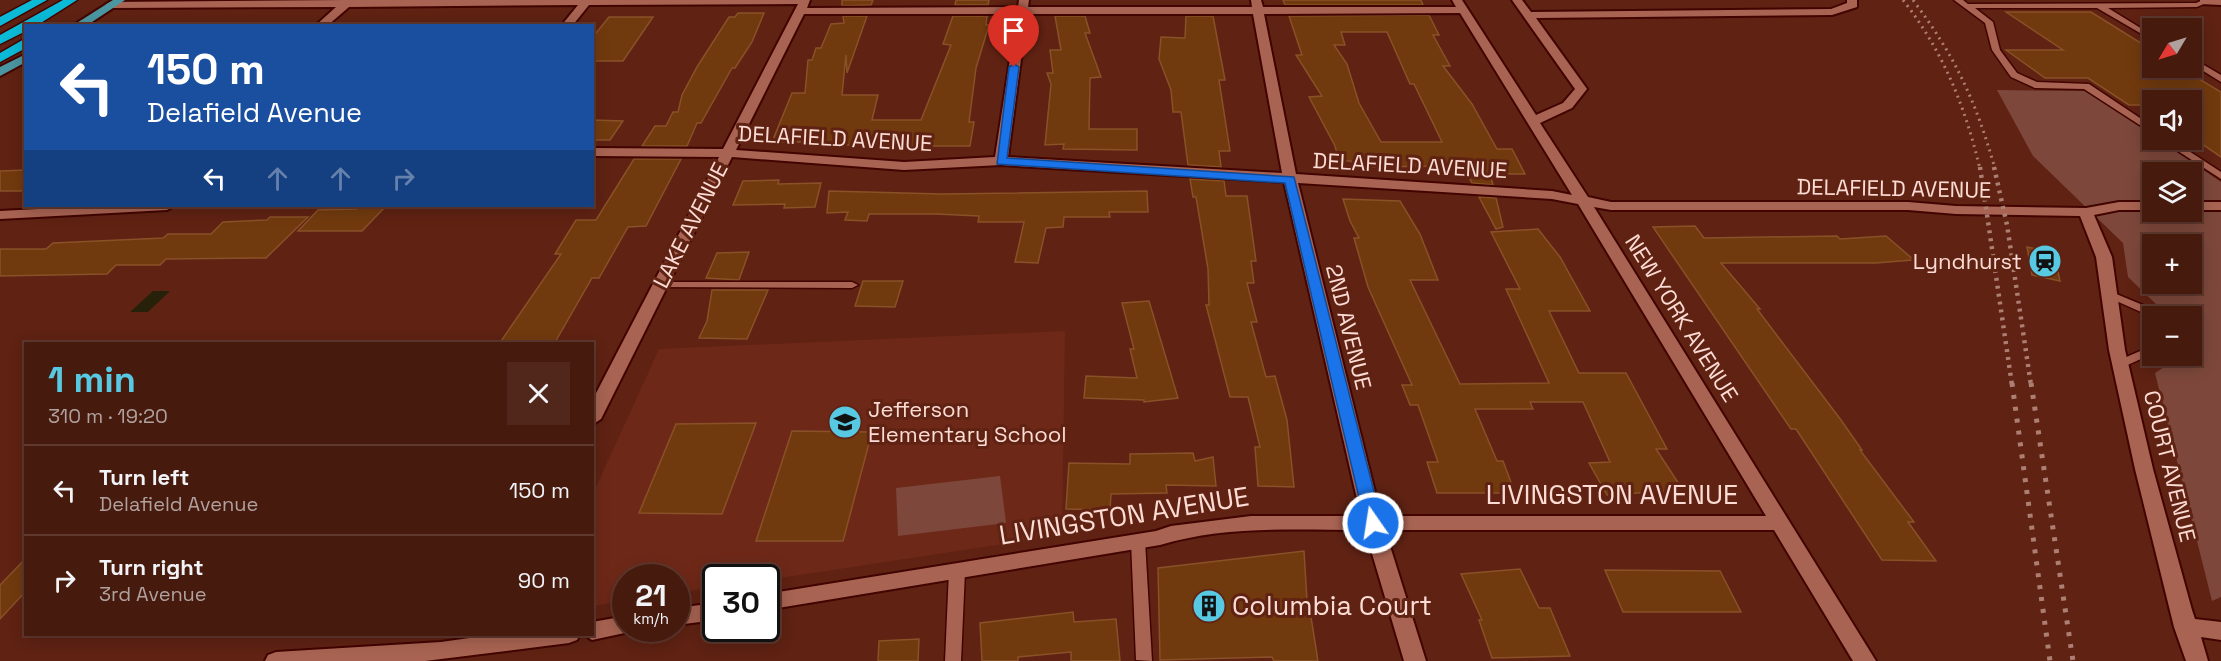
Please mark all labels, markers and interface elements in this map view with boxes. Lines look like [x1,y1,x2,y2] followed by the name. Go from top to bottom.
[988,5,1039,67] pin
[997,14,1030,47] icon: arrive
[2142,18,2202,78] north arrow
[2142,18,2202,366] map controls
[147,43,265,96] text: 150 m
[48,48,126,126] icon: left
[2142,90,2202,150] button: sound
[147,95,362,130] text: Delafield Avenue
[737,119,933,157] street label: DELAFIELD AVENUE
[1312,146,1508,184] street label: DELAFIELD AVENUE
[646,157,734,293] street label: LAKE AVENUE
[198,162,231,195] icon: left
[261,162,294,195] icon: ahead
[324,162,357,195] icon: ahead
[387,162,420,195] icon: right
[2142,162,2202,222] button: layers
[1796,172,1992,204] street label: DELAFIELD AVENUE
[1619,229,1745,407] street label: NEW YORK AVENUE
[2142,234,2202,294] button: +
[2027,243,2063,279] station icon: Lyndhurst
[1913,247,2022,275] place label: Lyndhurst
[1320,261,1378,393] street label: 2ND AVENUE
[2142,306,2202,366] button: −
[48,357,136,403] text: 1 min
[507,362,570,425] button: close
[2138,387,2202,545] street label: COURT AVENUE
[868,395,1067,448] place label: Jefferson Elementary School
[48,403,168,429] text: 310 m · 19:20
[827,404,863,440] school or university icon: Jefferson Elementary School
[99,463,189,491] text: Turn left
[48,474,81,507] icon: left
[509,476,570,504] text: 150 m
[1486,477,1738,512] street label: LIVINGSTON AVENUE
[997,478,1251,553] street label: LIVINGSTON AVENUE
[99,491,258,517] text: Delafield Avenue
[1341,491,1405,555] position arrow
[99,553,204,581] text: Turn right
[48,564,81,597] icon: right
[702,564,780,642] speed limit sign: 30
[518,566,570,594] text: 90 m
[635,576,667,615] text: 21
[99,581,207,607] text: 3rd Avenue
[1191,588,1227,624] building icon: Columbia Court
[1232,588,1432,623] place label: Columbia Court
[633,609,669,628] text: km/h

